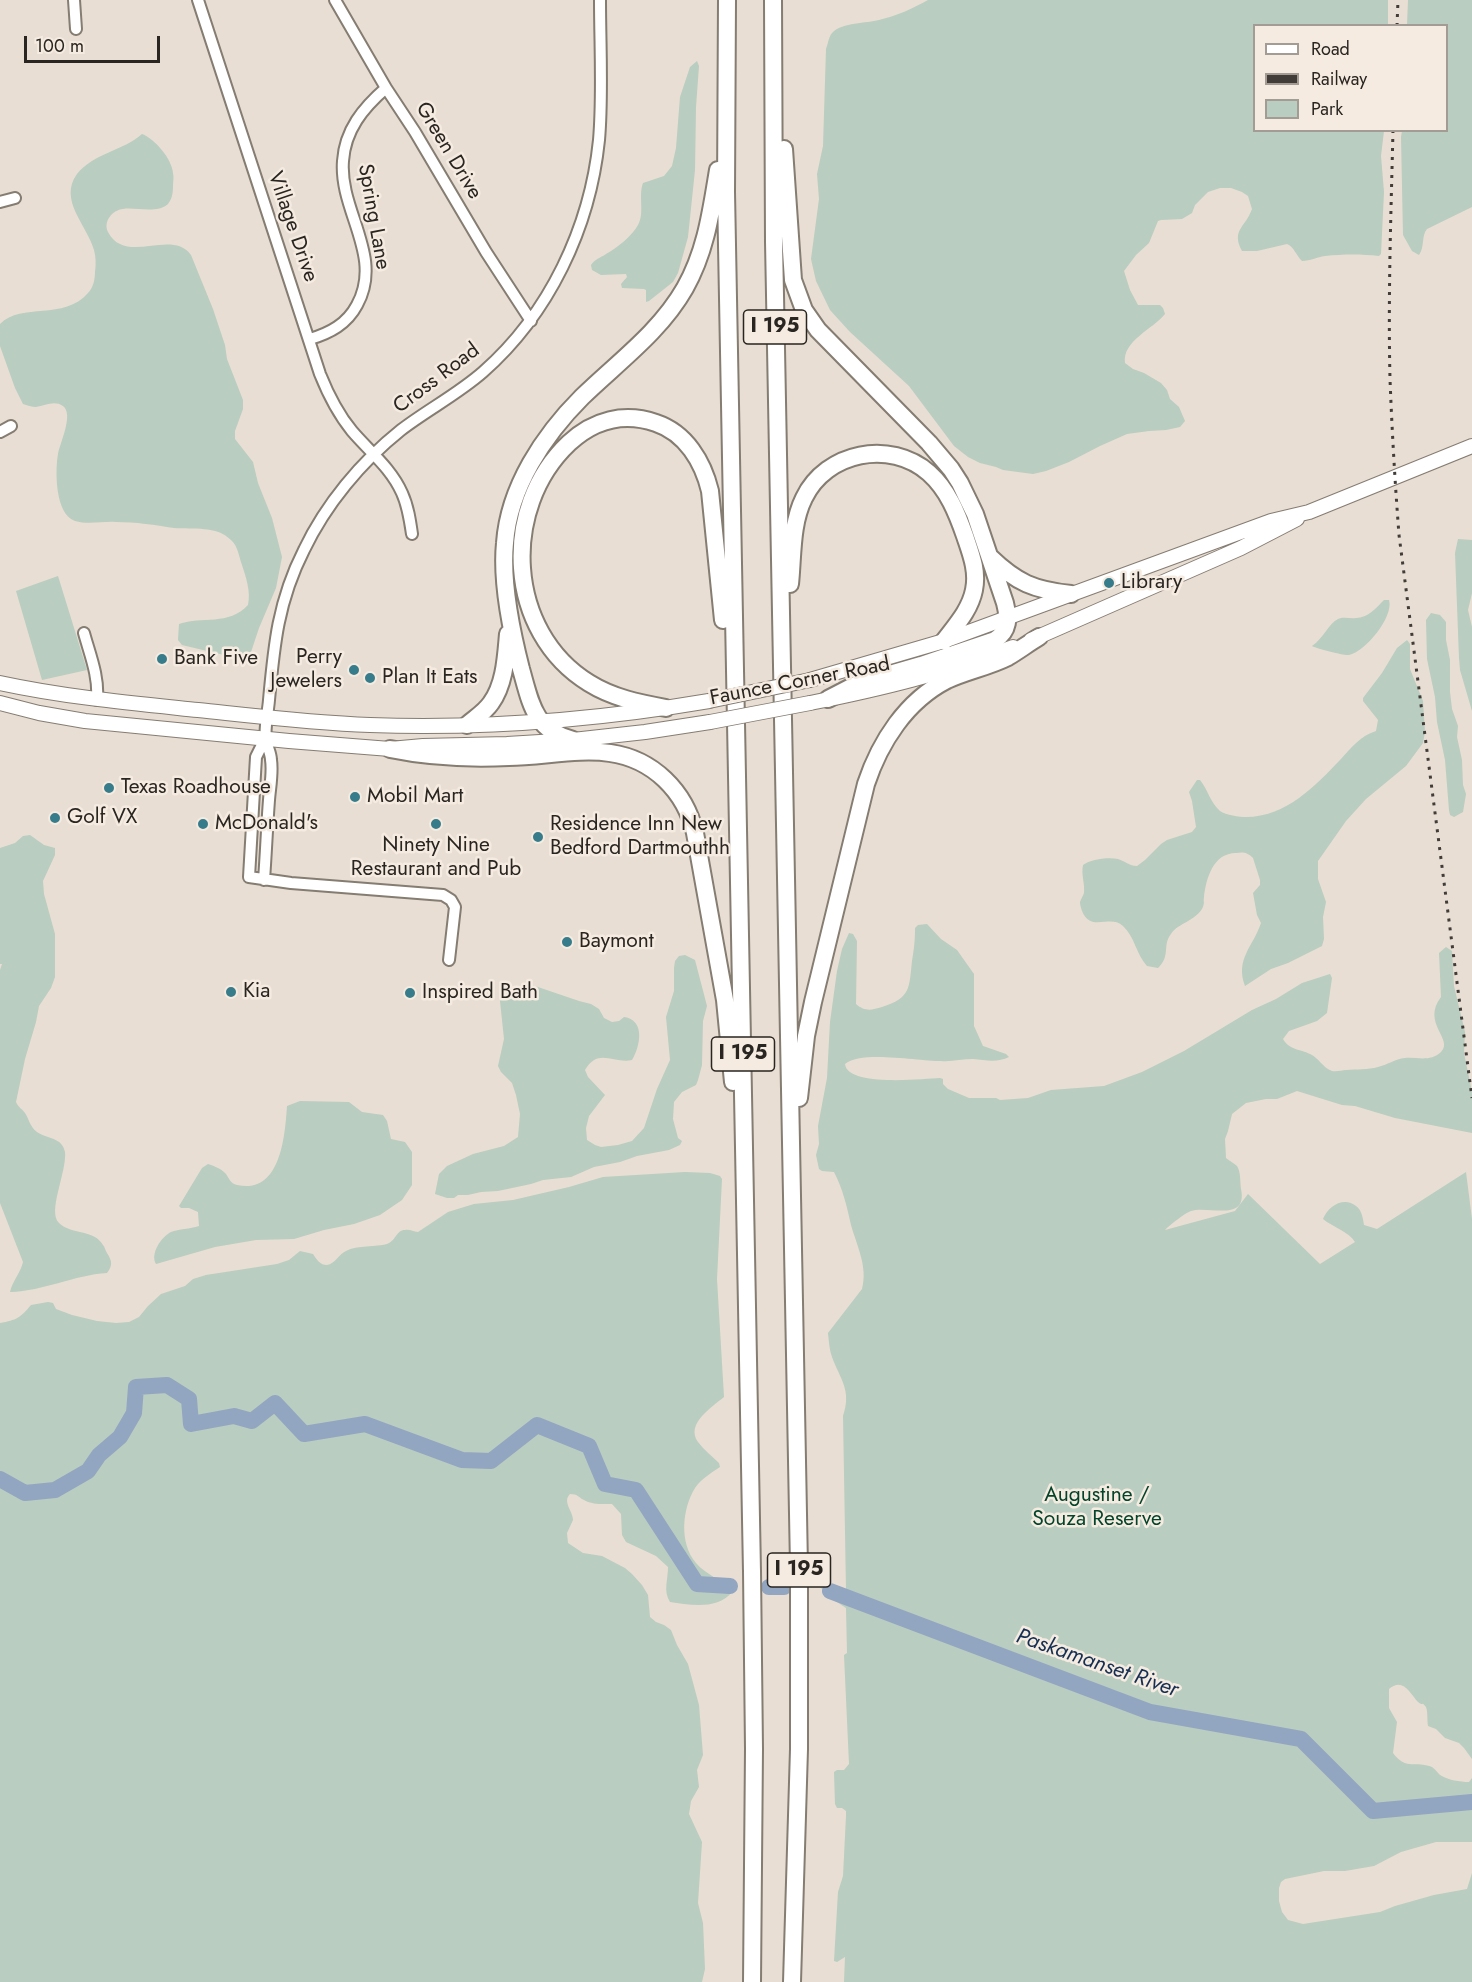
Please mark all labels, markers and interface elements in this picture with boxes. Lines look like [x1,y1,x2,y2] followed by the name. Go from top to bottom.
[27,24,164,62] scale bar
[1253,24,1448,132] legend
[35,33,84,59] text: 100 m
[1311,36,1350,62] text: Road
[1311,66,1367,92] text: Railway
[1311,96,1343,122] text: Park
[409,98,487,204] street label: Green Drive
[351,162,395,272] street label: Spring Lane
[261,169,323,285] street label: Village Drive
[744,310,806,344] road number: I 195
[389,338,485,420] street label: Cross Road
[1121,570,1182,596] place label: Library
[1102,576,1116,590] marker: Library
[270,645,342,695] place label: Perry Jewelers
[174,646,258,672] place label: Bank Five
[155,652,169,666] marker: Bank Five
[708,652,892,712] street label: Faunce Corner Road
[347,663,361,677] marker: Perry Jewelers
[382,665,477,691] place label: Plan It Eats
[363,671,377,685] marker: Plan It Eats
[121,775,271,801] place label: Texas Roadhouse
[102,781,116,795] marker: Texas Roadhouse
[367,784,463,810] place label: Mobil Mart
[348,790,362,804] marker: Mobil Mart
[67,805,137,831] place label: Golf VX
[48,811,62,825] marker: Golf VX
[215,811,318,837] place label: McDonald's
[550,812,730,862] place label: Residence Inn New Bedford Dartmouthh
[196,817,210,831] marker: McDonald's
[429,817,443,831] marker: Ninety Nine Restaurant and Pub
[531,830,545,844] marker: Residence Inn New Bedford Dartmouthh
[351,833,521,883] place label: Ninety Nine Restaurant and Pub
[579,929,654,955] place label: Baymont
[560,935,574,949] marker: Baymont
[243,979,270,1005] place label: Kia
[422,980,538,1006] place label: Inspired Bath
[224,985,238,999] marker: Kia
[403,986,417,1000] marker: Inspired Bath
[712,1037,774,1071] road number: I 195
[1032,1483,1162,1533] park label: Augustine / Souza Reserve
[768,1553,830,1587] road number: I 195
[1013,1624,1181,1704] water label: Paskamanset River

